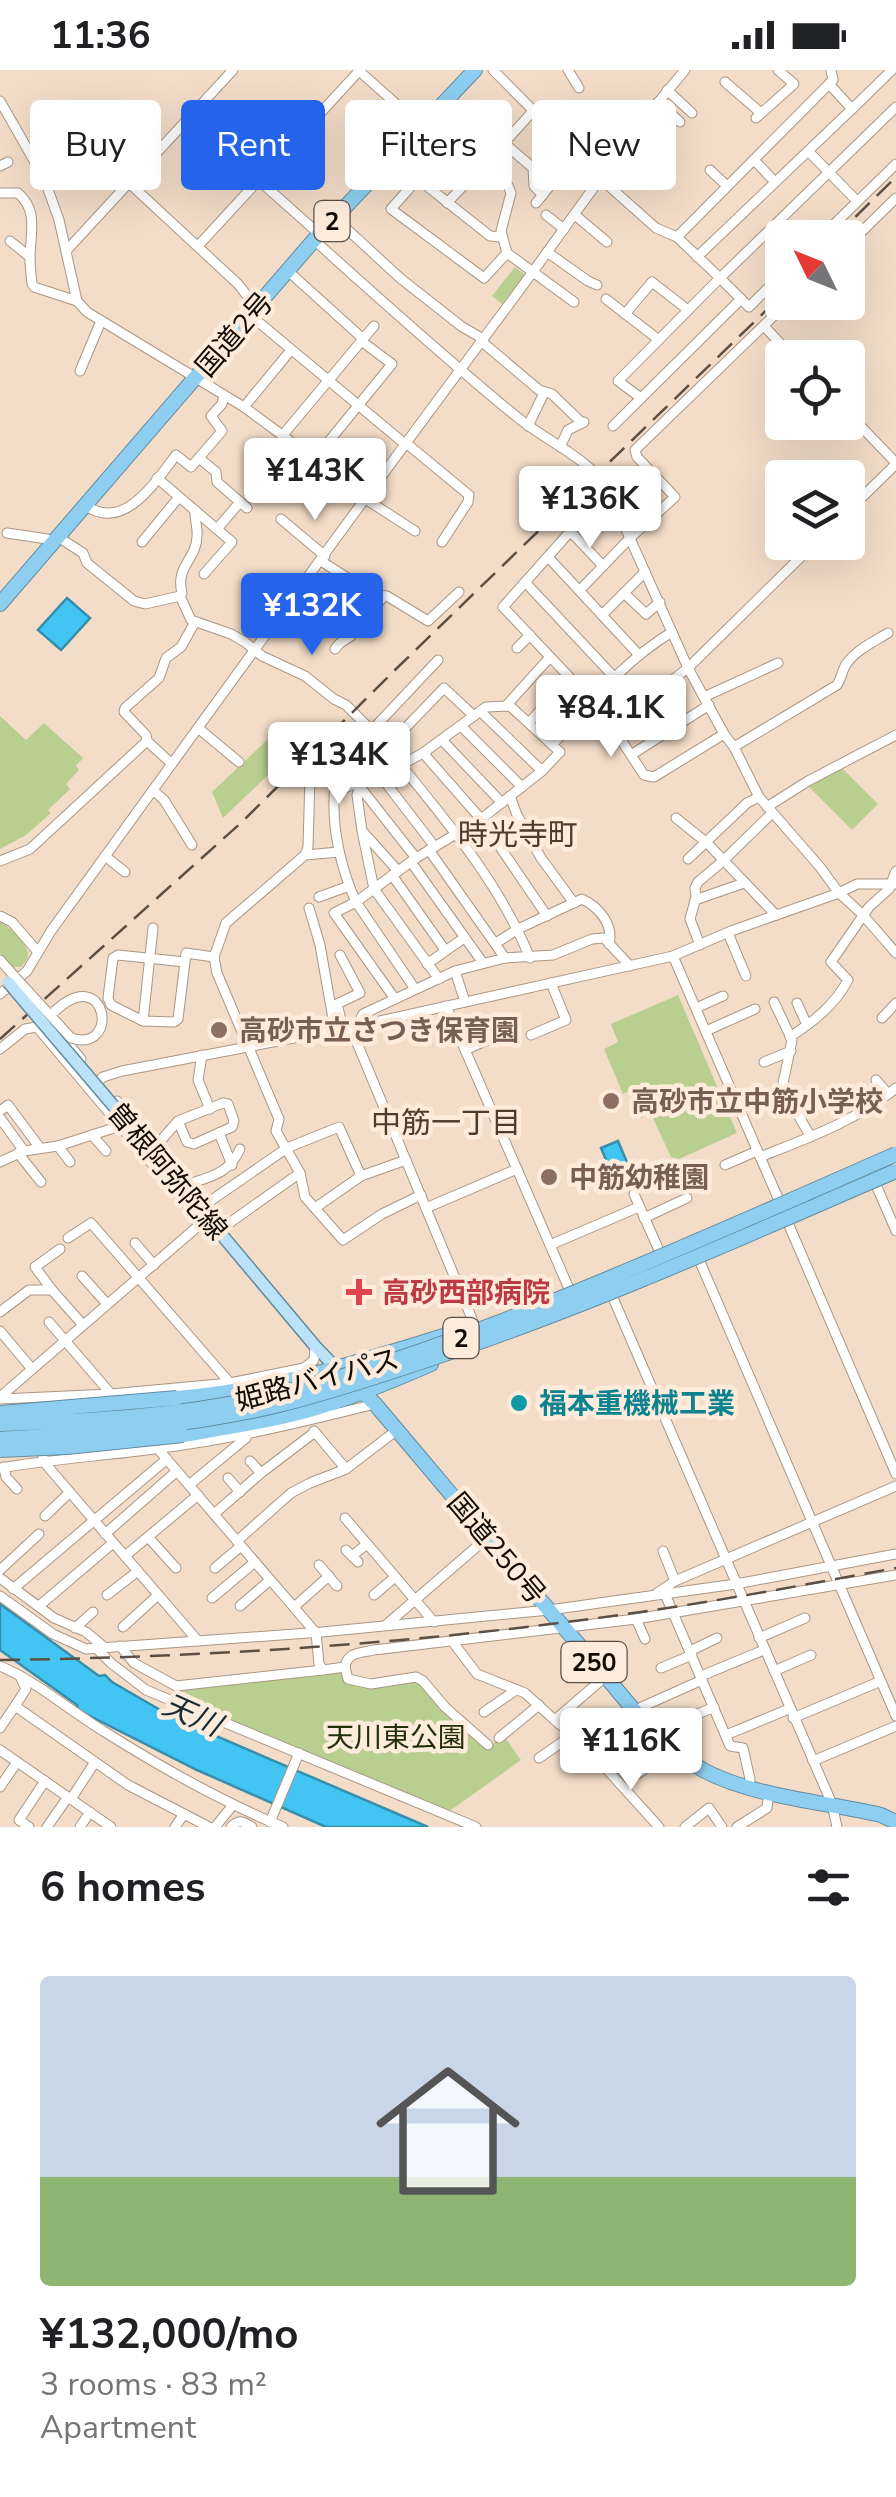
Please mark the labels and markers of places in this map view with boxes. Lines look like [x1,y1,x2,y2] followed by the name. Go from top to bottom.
[245,438,385,523] pin: ¥143K
[520,466,660,551] pin: ¥136K
[242,573,382,658] pin: ¥132K
[530,675,692,760] pin: ¥84.1K
[269,722,409,807] pin: ¥134K
[239,1012,519,1050] place label: 高砂市立さつき保育園
[208,1019,230,1041] marker: 高砂市立さつき保育園
[631,1083,883,1121] place label: 高砂市立中筋小学校
[600,1090,622,1112] marker: 高砂市立中筋小学校
[569,1159,709,1197] place label: 中筋幼稚園
[538,1166,560,1188] marker: 中筋幼稚園
[382,1274,550,1312] place label: 高砂西部病院
[346,1279,372,1305] marker: 高砂西部病院
[539,1385,735,1423] place label: 福本重機械工業
[508,1392,530,1414] marker: 福本重機械工業
[561,1708,701,1793] pin: ¥116K

